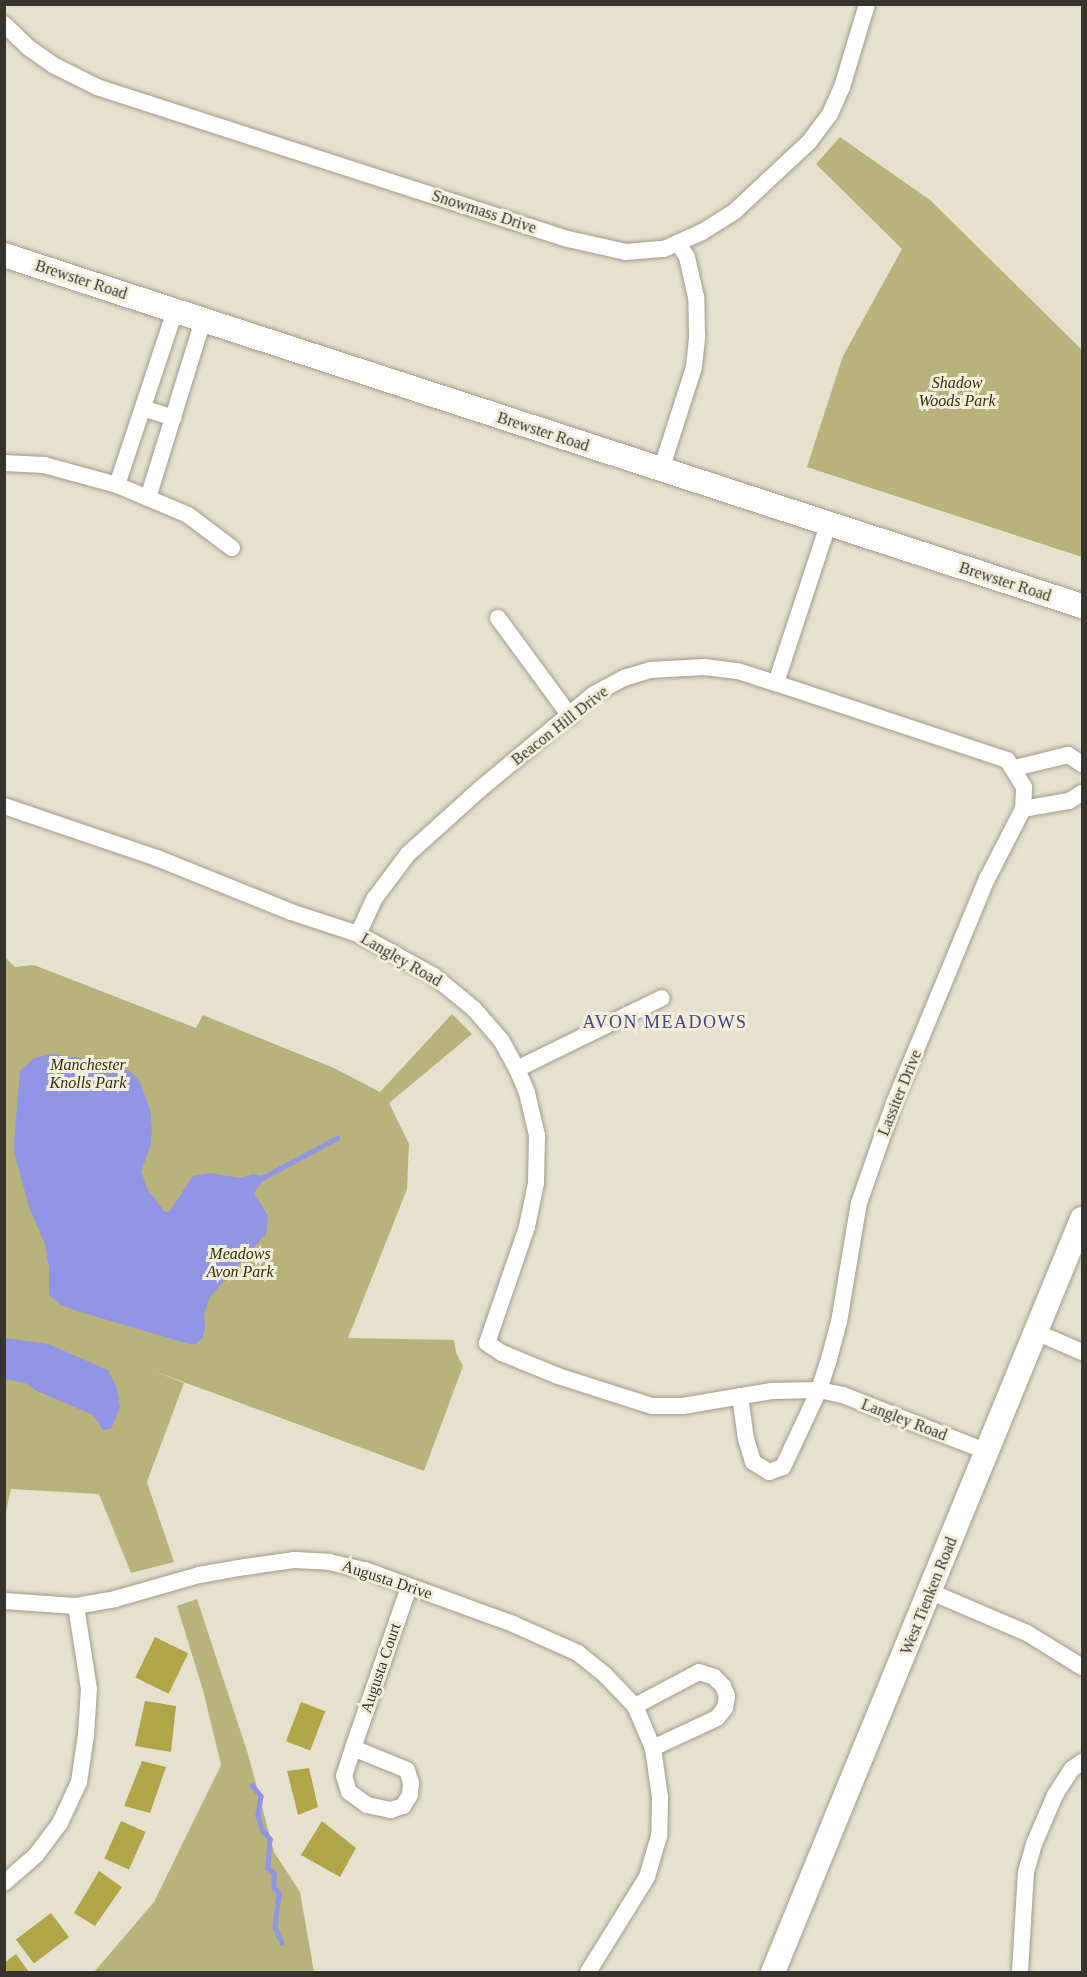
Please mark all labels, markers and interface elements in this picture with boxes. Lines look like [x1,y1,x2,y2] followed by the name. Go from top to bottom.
[429,186,539,238] street label: Snowmass Drive
[33,256,129,304] street label: Brewster Road
[918,373,996,411] park label: Shadow Woods Park
[495,408,591,456] street label: Brewster Road
[957,558,1053,606] street label: Brewster Road
[508,682,612,770] street label: Beacon Hill Drive
[357,929,445,991] street label: Langley Road
[582,1011,748,1033] district label: AVON MEADOWS
[874,1047,926,1139] street label: Lassiter Drive
[50,1055,126,1093] park label: Manchester Knolls Park
[206,1244,274,1282] park label: Meadows Avon Park
[858,1395,950,1445] street label: Langley Road
[897,1534,961,1658] street label: West Tienken Road
[339,1556,435,1604] street label: Augusta Drive
[357,1621,405,1715] street label: Augusta Court

